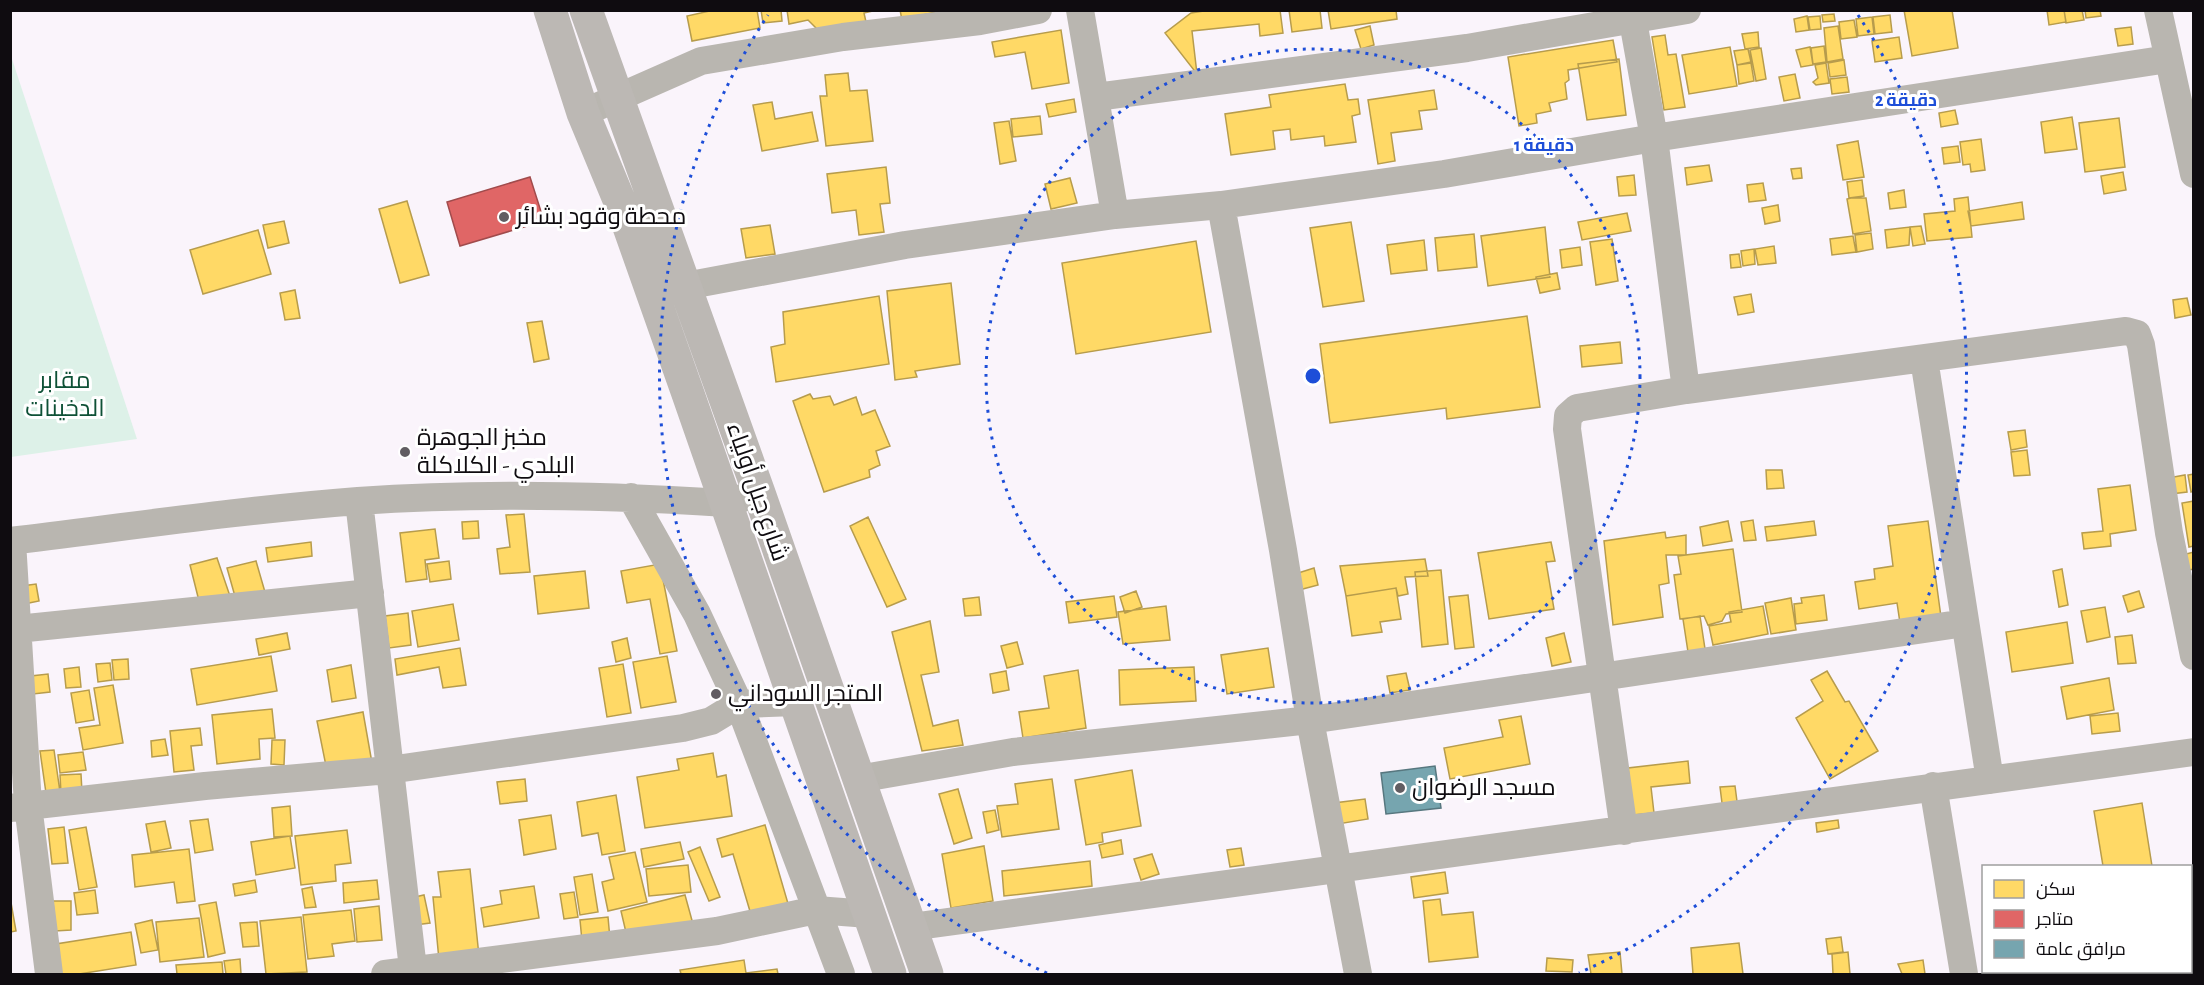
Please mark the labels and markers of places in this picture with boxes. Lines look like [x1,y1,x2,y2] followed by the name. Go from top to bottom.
[514,204,687,229] place label: محطة وقود بشائر
[497,210,511,224] marker: محطة وقود بشائر
[1303,366,1323,386] centre of rings
[417,426,575,483] place label: مخبز الجوهرة البلدي - الكلاكلة
[398,445,412,459] marker: مخبز الجوهرة البلدي - الكلاكلة
[728,682,883,712] place label: المتجر السوداني
[709,687,723,701] marker: المتجر السوداني
[1412,776,1556,801] place label: مسجد الرضوان
[1393,781,1407,795] marker: مسجد الرضوان

